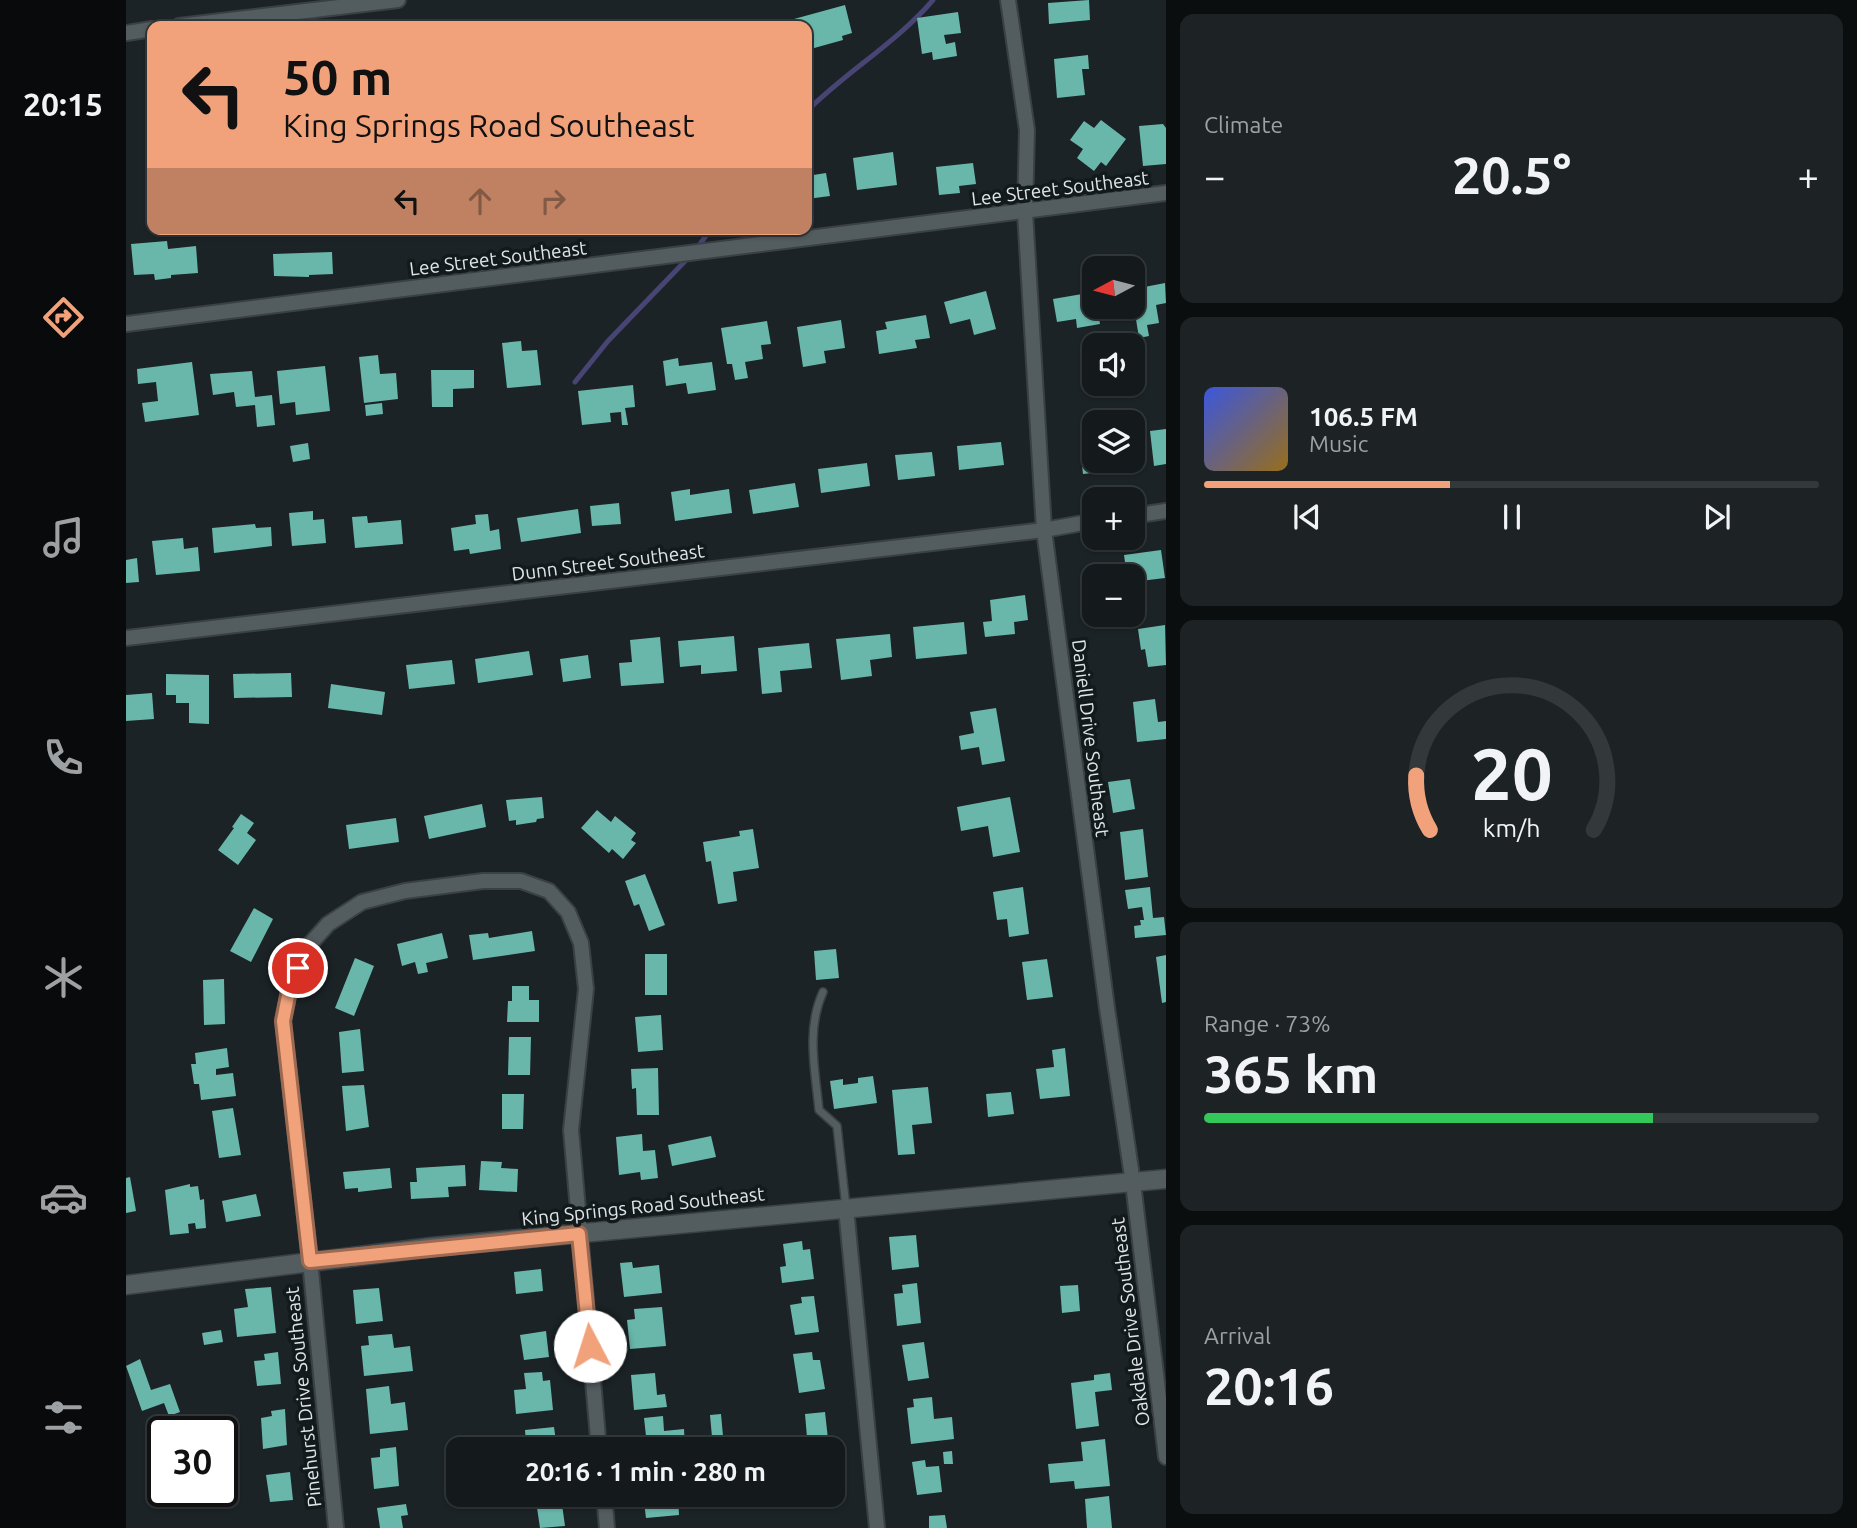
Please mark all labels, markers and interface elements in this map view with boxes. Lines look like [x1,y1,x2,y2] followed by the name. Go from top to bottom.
[168,49,259,140] icon: left
[283,49,392,104] text: 50 m
[23,86,103,122] text: 20:15
[283,107,694,143] text: King Springs Road Southeast
[1204,112,1283,137] text: Climate
[1452,146,1571,204] text: 20.5°
[1204,155,1225,197] text: −
[1798,155,1819,197] text: +
[970,166,1150,210] street label: Lee Street Southeast
[388,182,426,220] icon: left
[461,182,499,220] icon: ahead
[534,182,572,220] icon: right
[408,236,588,280] street label: Lee Street Southeast
[1082,256,1144,318] north arrow
[1082,256,1145,627] map controls
[39,293,88,342] icon: directions
[1082,333,1145,396] button: sound
[1309,402,1418,431] text: 106.5 FM
[1082,410,1145,473] button: layers
[1309,431,1368,456] text: Music
[1082,487,1145,550] button: +
[1288,498,1326,536] icon: previous
[1493,498,1531,536] icon: pause
[1698,498,1736,536] icon: next
[39,513,88,562] icon: music
[510,539,706,585] street label: Dunn Street Southeast
[1082,564,1145,627] button: −
[1068,638,1114,839] street label: Daniell Drive Southeast
[1470,732,1553,814] text: 20
[39,733,88,782] icon: phone
[1483,814,1540,842] text: km/h
[268,938,328,998] pin
[279,949,317,987] icon: arrive
[39,953,88,1002] icon: climate
[1204,1011,1331,1036] text: Range · 73%
[1204,1045,1378,1103] text: 365 km
[39,1173,88,1222] icon: car
[520,1182,766,1230] street label: King Springs Road Southeast
[1106,1216,1154,1428] street label: Oakdale Drive Southeast
[280,1285,326,1508] street label: Pinehurst Drive Southeast
[553,1309,627,1383] position arrow
[1204,1323,1271,1348] text: Arrival
[1204,1357,1334,1415] text: 20:16
[39,1393,88,1442] icon: filters
[147,1416,238,1507] speed limit sign: 30
[525,1457,766,1486] text: 20:16 · 1 min · 280 m

